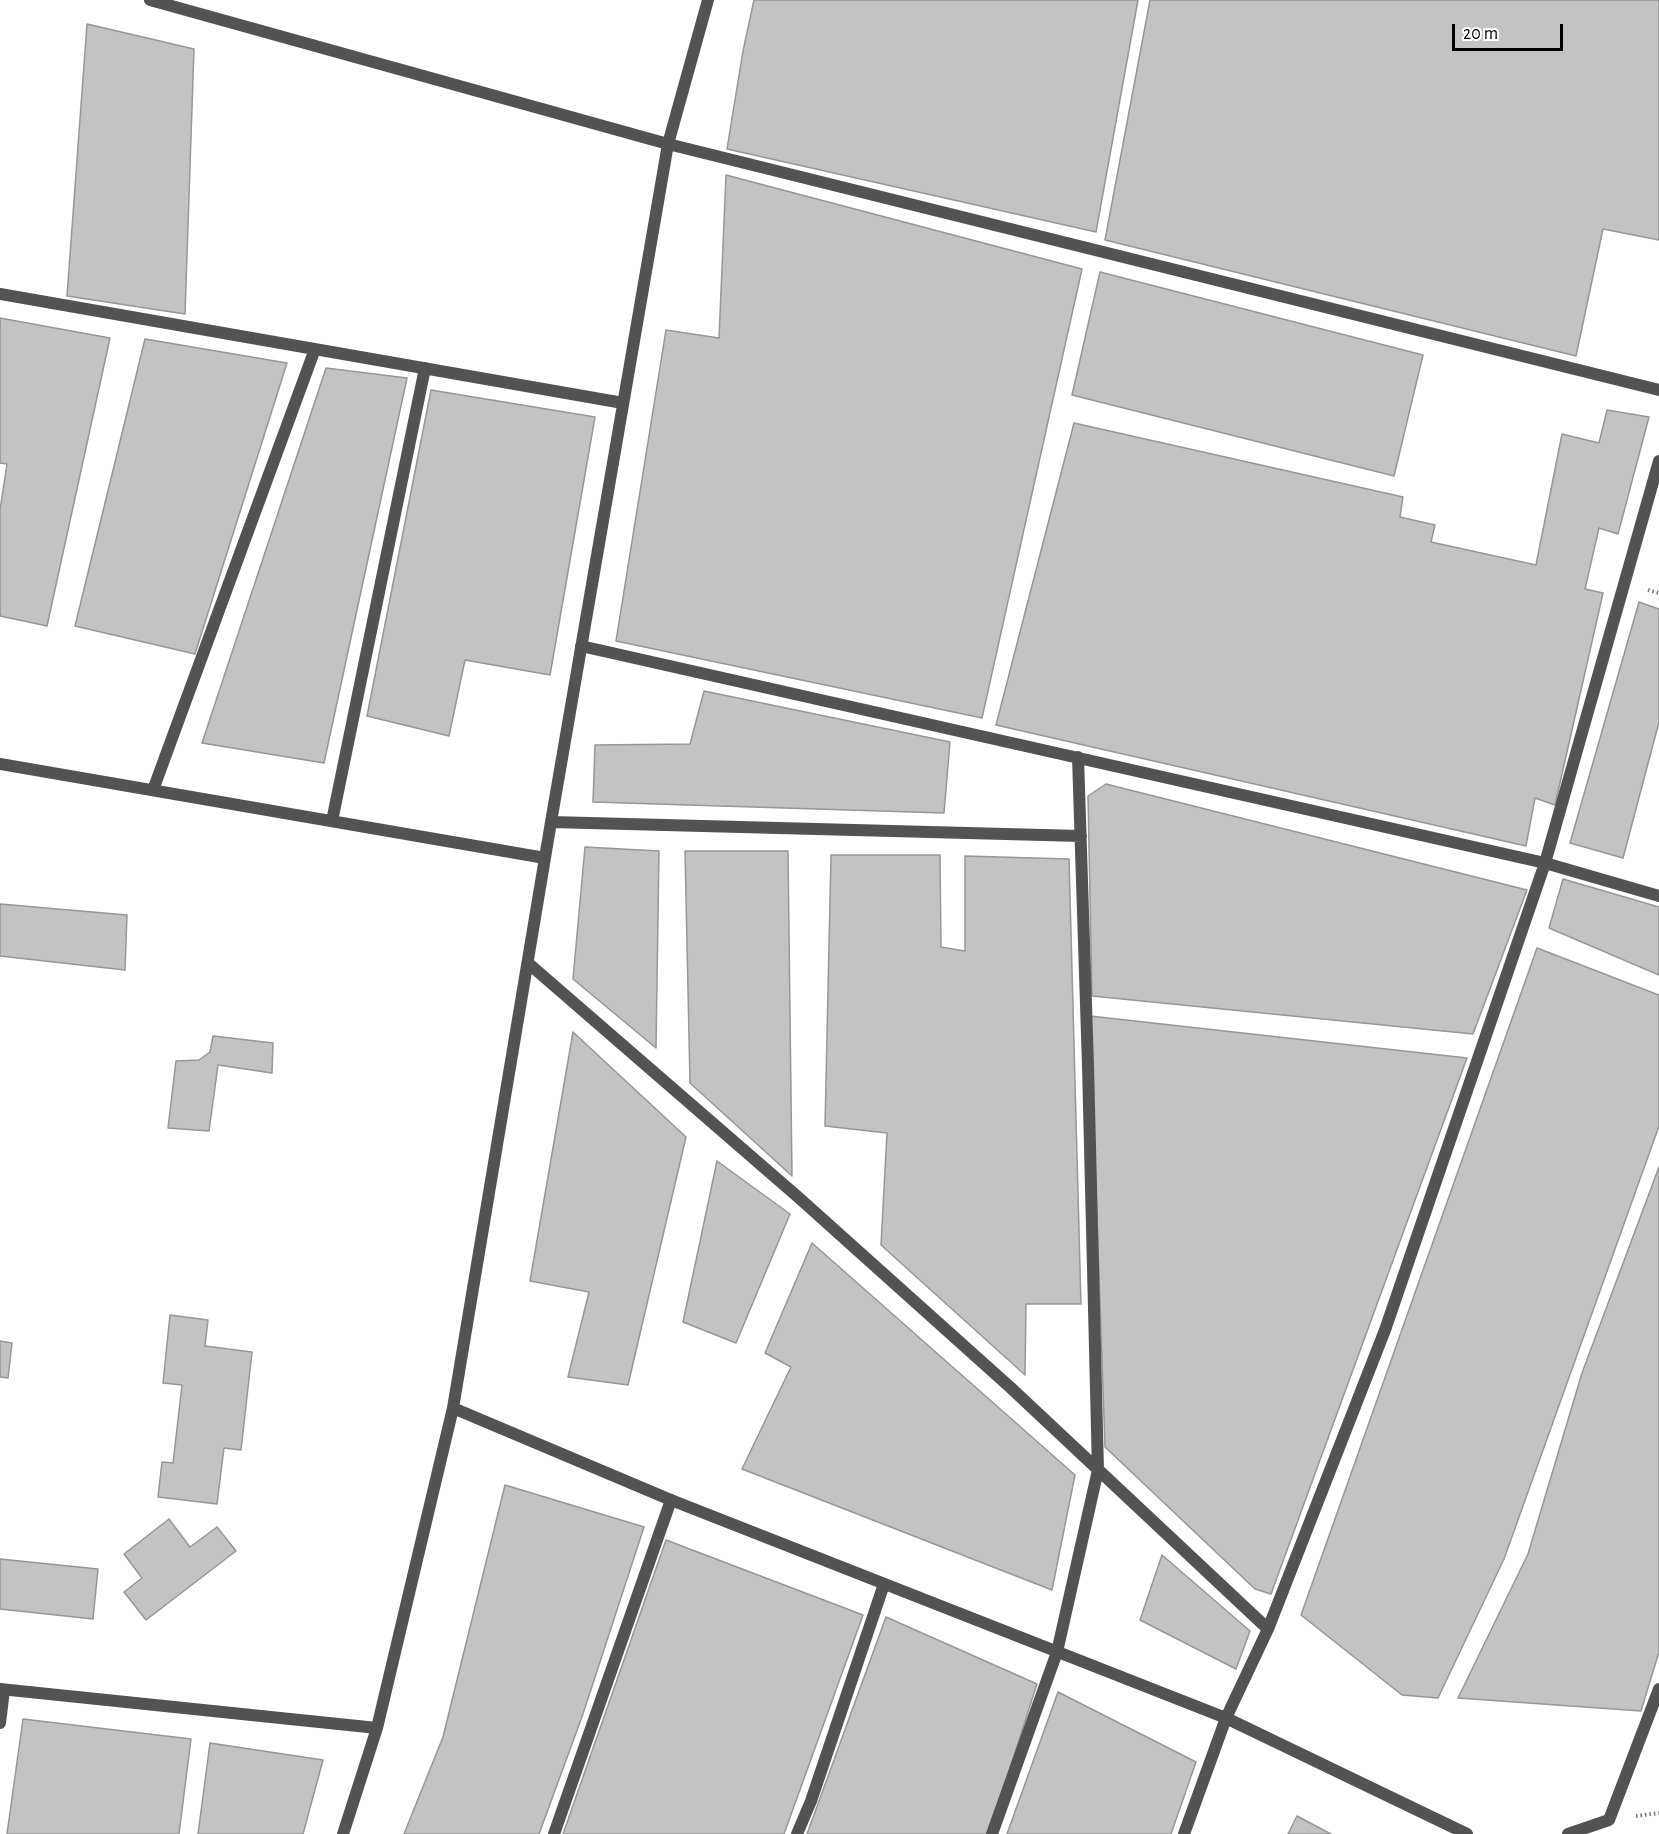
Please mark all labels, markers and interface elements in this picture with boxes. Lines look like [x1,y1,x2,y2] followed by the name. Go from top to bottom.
[1455,12,1566,50] scale bar
[1463,25,1498,43] text: 20 m

